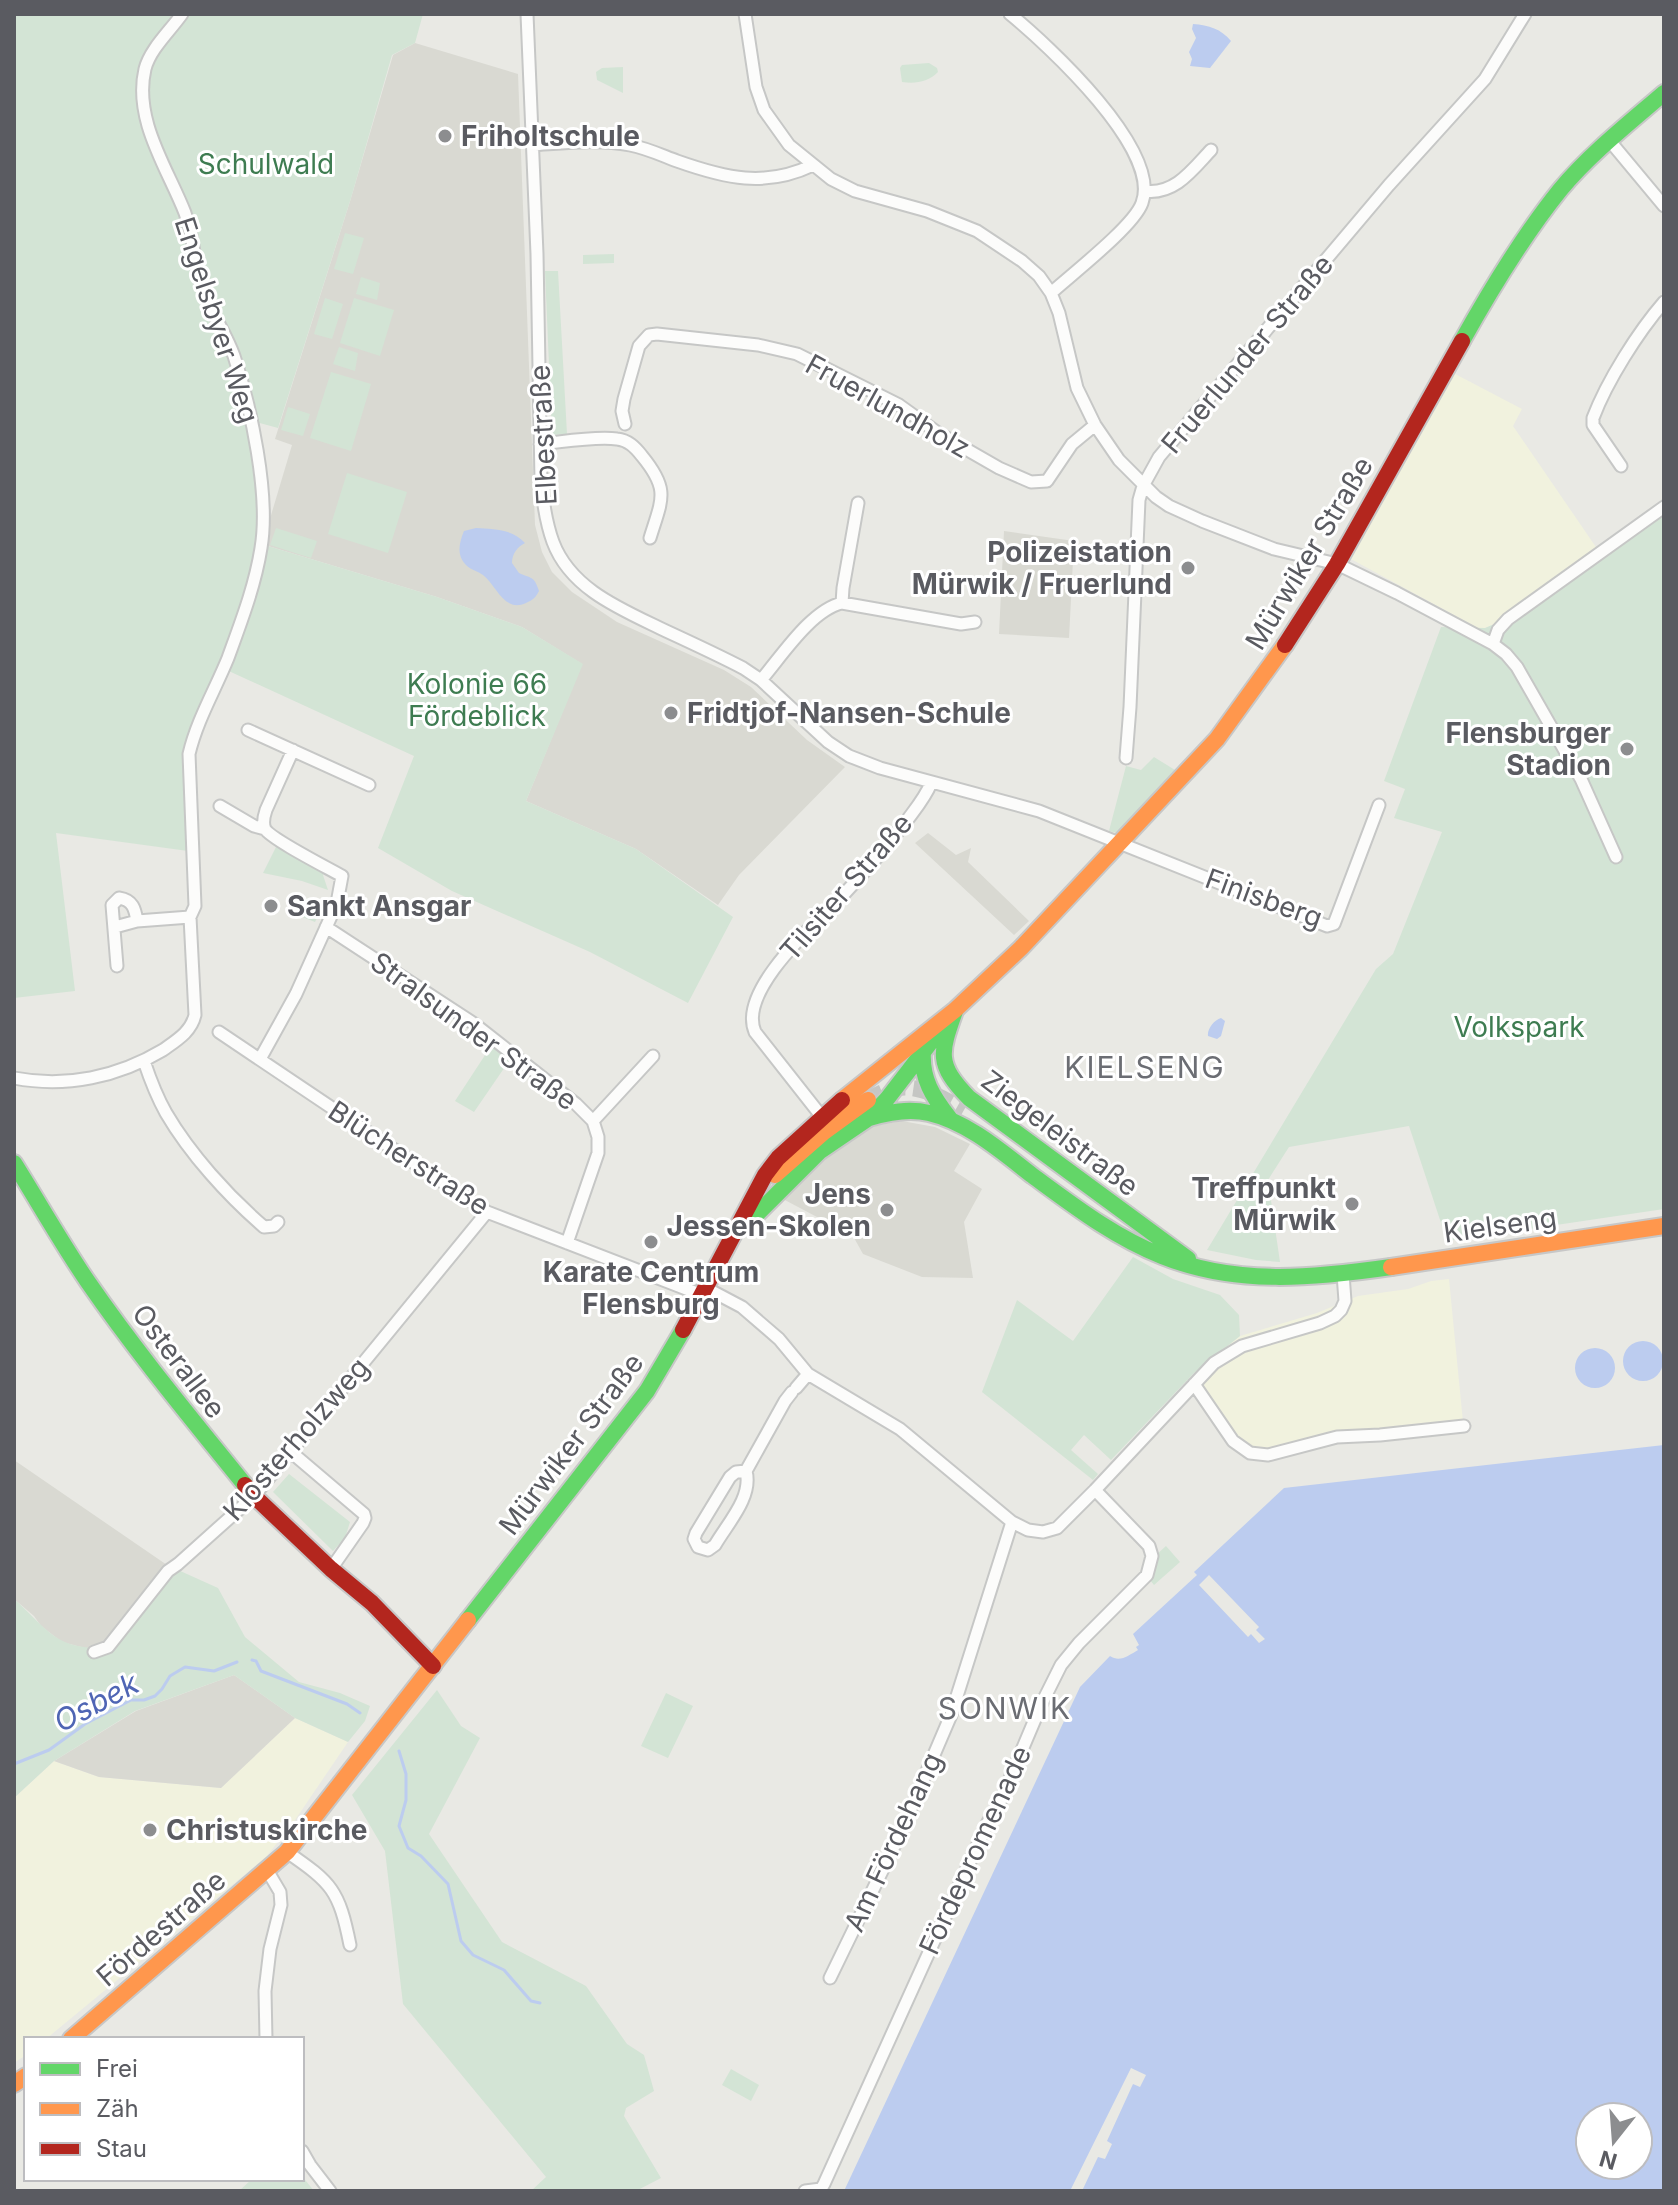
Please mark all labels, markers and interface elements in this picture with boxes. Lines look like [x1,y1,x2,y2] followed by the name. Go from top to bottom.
[461,119,640,153] place label: Friholtschule
[436,127,454,145] marker: Friholtschule
[198,147,334,181] park label: Schulwald
[168,213,266,427] street label: Engelsbyer Weg
[1154,248,1340,460] street label: Fruerlunder Straße
[800,347,976,465] street label: Fruerlundholz
[522,364,564,506] street label: Elbestraße
[1238,450,1380,656] street label: Mürwiker Straße
[912,535,1172,601] place label: Polizeistation Mürwik / Fruerlund
[1179,559,1197,577] marker: Polizeistation Mürwik / Fruerlund
[407,667,547,733] park label: Kolonie 66 Fördeblick
[687,696,1011,730] place label: Fridtjof-Nansen-Schule
[662,704,680,722] marker: Fridtjof-Nansen-Schule
[1446,716,1611,782] place label: Flensburger Stadion
[1618,740,1636,758] marker: Flensburger Stadion
[773,806,919,968] street label: Tilsiter Straße
[1201,861,1327,935] street label: Finisberg
[287,889,472,923] place label: Sankt Ansgar
[262,897,280,915] marker: Sankt Ansgar
[364,945,584,1117] street label: Stralsunder Straße
[1453,1010,1585,1044] park label: Volkspark
[1064,1049,1226,1085] district label: KIELSENG
[975,1063,1145,1203] street label: Ziegeleistraße
[322,1093,496,1223] street label: Blücherstraße
[1191,1171,1337,1237] place label: Treffpunkt Mürwik
[667,1177,871,1243] place label: Jens Jessen-Skolen
[1343,1195,1361,1213] marker: Treffpunkt Mürwik
[1441,1200,1559,1250] street label: Kielseng
[878,1201,896,1219] marker: Jens Jessen-Skolen
[642,1233,660,1251] marker: Karate Centrum Flensburg
[543,1255,759,1321] place label: Karate Centrum Flensburg
[125,1297,233,1425] street label: Osterallee
[492,1346,650,1542] street label: Mürwiker Straße
[216,1351,376,1527] street label: Klosterholzweg
[47,1665,145,1739] water label: Osbek
[938,1690,1072,1726] district label: SONWIK
[912,1740,1038,1960] street label: Fördepromenade
[837,1747,949,1937] street label: Am Fördehang
[166,1813,368,1847] place label: Christuskirche
[141,1821,159,1839] marker: Christuskirche
[90,1863,232,1993] street label: Fördestraße
[24,2037,304,2181] legend
[96,2054,138,2083] text: Frei
[96,2094,139,2123] text: Zäh
[1574,2101,1654,2181] north arrow
[96,2134,147,2163] text: Stau
[1596,2145,1620,2175] text: N

